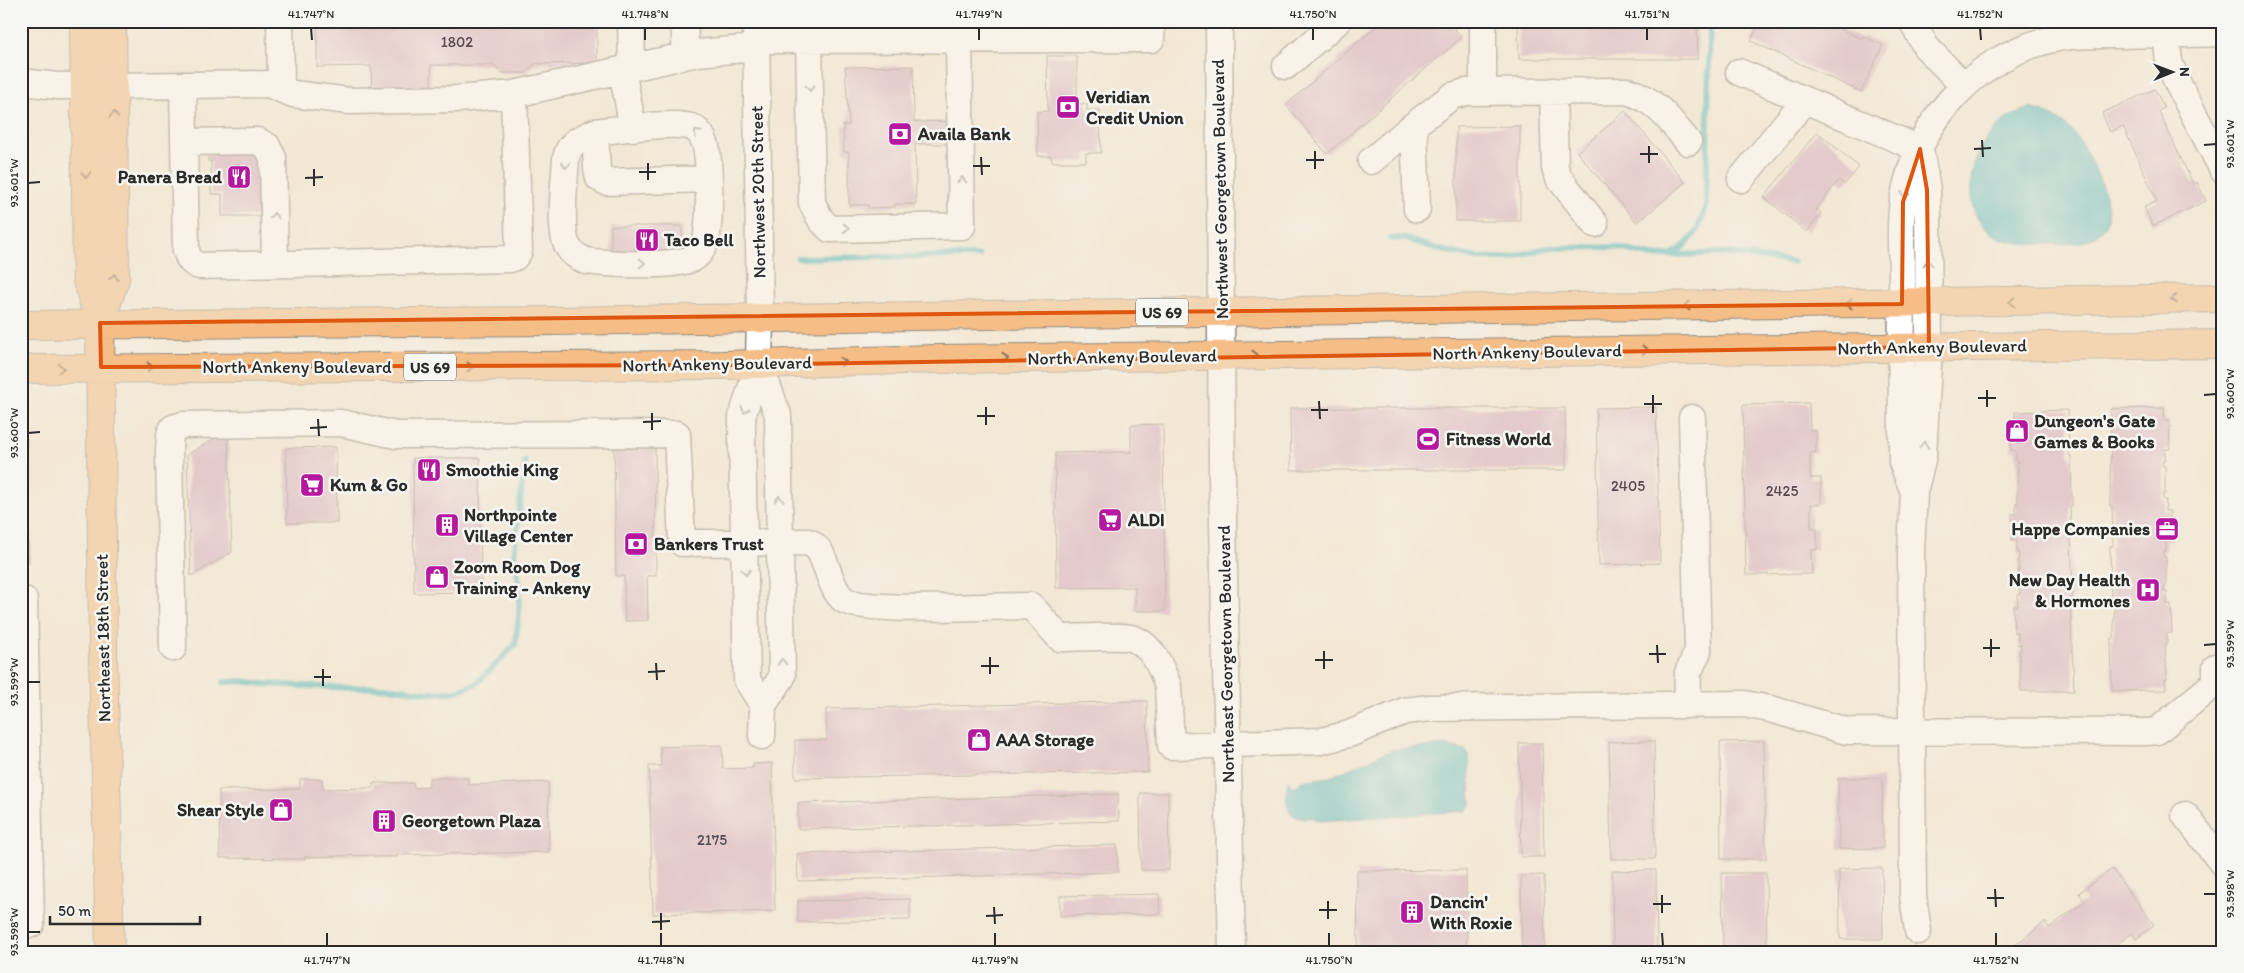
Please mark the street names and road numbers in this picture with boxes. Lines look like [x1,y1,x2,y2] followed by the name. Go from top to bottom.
[1207,59,1233,319] street label: Northwest Georgetown Boulevard
[745,105,771,279] street label: Northwest 20th Street
[1136,298,1188,326] road number: US 69
[1837,334,2027,360] street label: North Ankeny Boulevard
[1432,339,1622,365] street label: North Ankeny Boulevard
[1027,344,1217,370] street label: North Ankeny Boulevard
[622,351,812,377] street label: North Ankeny Boulevard
[404,354,456,381] road number: US 69
[202,356,392,378] street label: North Ankeny Boulevard
[1213,525,1239,783] street label: Northeast Georgetown Boulevard
[91,554,115,722] street label: Northeast 18th Street

